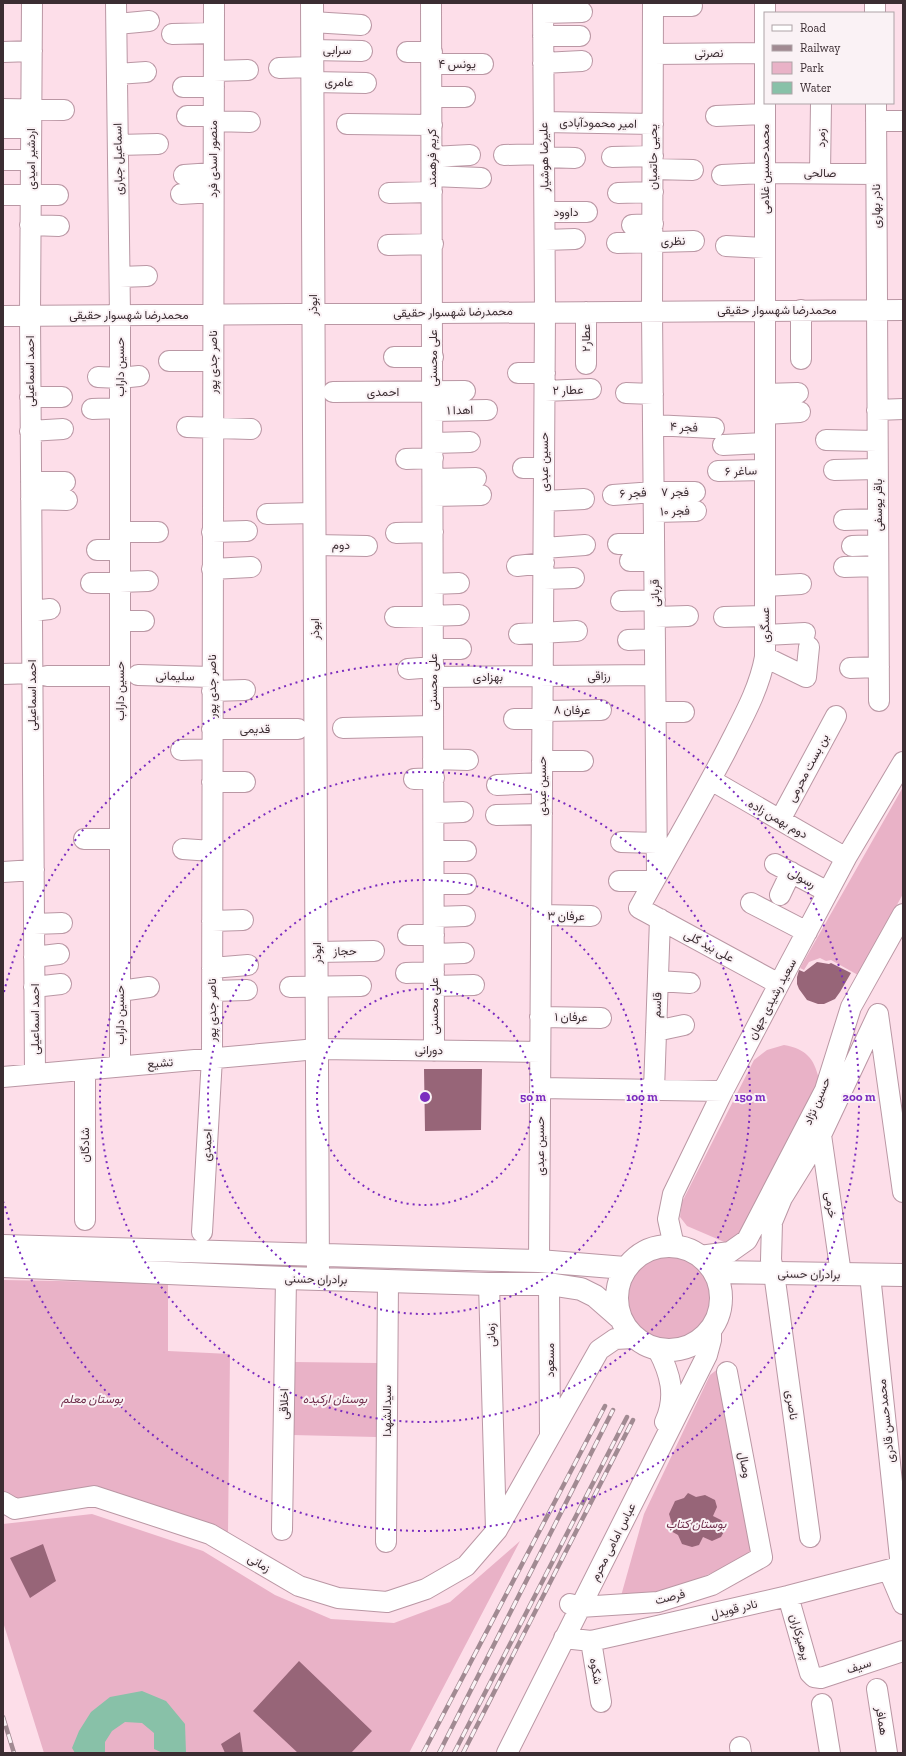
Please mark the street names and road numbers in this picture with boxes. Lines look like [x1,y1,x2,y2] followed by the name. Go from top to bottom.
[323,43,351,58] street label: سرابی
[694,46,724,61] street label: نصرتی
[438,57,476,72] street label: یونس ۴
[324,75,354,90] street label: عامری
[559,115,637,132] street label: امیر محمودآبادی
[206,120,221,198] street label: منصور اسدی فرد
[536,122,553,193] street label: علیرضا هوشیار
[110,123,127,195] street label: اسماعیل جباری
[646,124,661,190] street label: یحیی حاتمیان
[758,124,773,214] street label: محمدحسین غلامی
[24,128,39,190] street label: اردشیر امیدی
[814,128,829,148] street label: زمرد
[425,129,440,187] street label: کریم فرهمند
[804,166,836,181] street label: صالحی
[869,184,884,228] street label: نادر بهاری
[554,205,579,220] street label: داوود
[661,234,685,249] street label: نظری
[306,294,321,317] street label: ابوذر
[717,303,837,318] street label: محمدرضا شهسوار حقیقی
[393,304,513,321] street label: محمدرضا شهسوار حقیقی
[69,308,189,323] street label: محمدرضا شهسوار حقیقی
[579,324,594,352] street label: عطار۲
[426,329,441,387] street label: علی محسنی
[206,330,221,395] street label: ناصر جدی پور
[23,335,38,407] street label: احمد اسماعیلی
[113,337,128,397] street label: حسین داراب
[552,382,584,399] street label: عطار ۲
[367,385,399,400] street label: احمدی
[447,403,473,417] street label: اهدا ۱
[670,419,698,436] street label: فجر ۴
[537,432,552,492] street label: حسین عبدی
[725,463,757,480] street label: ساغر ۶
[871,479,886,531] street label: باقر یوسفی
[619,485,647,502] street label: فجر ۶
[661,485,689,500] street label: فجر ۷
[660,503,690,520] street label: فجر ۱۰
[332,538,350,553] street label: دوم
[648,579,663,607] street label: قربانی
[758,607,773,643] street label: عسگری
[308,618,323,641] street label: ابوذر
[426,653,441,711] street label: علی محسنی
[205,654,220,719] street label: ناصر جدی پور
[25,659,40,731] street label: احمد اسماعیلی
[113,661,128,721] street label: حسین داراب
[155,669,195,684] street label: سلیمانی
[587,669,611,684] street label: رزاقی
[473,670,503,685] street label: بهزادی
[554,703,590,718] street label: عرفان ۸
[240,722,270,737] street label: قدیمی
[784,732,833,805] street label: بن بست محرمی
[535,756,550,816] street label: حسین عبدی
[745,796,810,843] street label: دوم بهمن زاده
[785,865,818,892] street label: رسولی
[547,909,585,924] street label: عرفان ۳
[681,927,736,966] street label: علی بید گلی
[310,942,325,965] street label: ابوذر
[332,944,357,959] street label: حجاز
[745,956,800,1042] street label: سعید رشیدی جهان
[427,977,442,1035] street label: علی محسنی
[205,978,220,1043] street label: ناصر جدی پور
[28,983,43,1055] street label: احمد اسماعیلی
[113,985,128,1045] street label: حسین داراب
[650,992,665,1018] street label: قاسم
[554,1010,588,1025] street label: عرفان ۱
[415,1043,444,1058] street label: دورانی
[146,1055,174,1073] street label: تشیع
[801,1075,834,1127] street label: حسین نژاد
[533,1116,548,1176] street label: حسین عبدی
[78,1128,92,1162] street label: شادگان
[199,1128,216,1162] street label: احمدی
[821,1191,840,1219] street label: خرمی
[777,1266,841,1283] street label: برادران حسنی
[284,1271,348,1288] street label: برادران حسنی
[484,1323,499,1347] street label: زمانی
[543,1343,558,1377] street label: مسعود
[875,1378,898,1464] street label: محمدحسن قادری
[380,1385,395,1437] street label: سیدالشهدا
[277,1388,292,1420] street label: اخلاقی
[782,1389,801,1421] street label: ناصری
[735,1451,754,1479] street label: وصال
[587,1501,640,1584] street label: عباس امامی محرم
[245,1551,273,1576] street label: زمانی
[654,1587,687,1608] street label: فرصت
[709,1596,759,1623] street label: نادر قویدل
[786,1612,813,1662] street label: پرهیزکاران
[845,1655,873,1677] street label: سیف
[586,1657,605,1685] street label: شکوه
[872,1705,891,1736] street label: همافر

